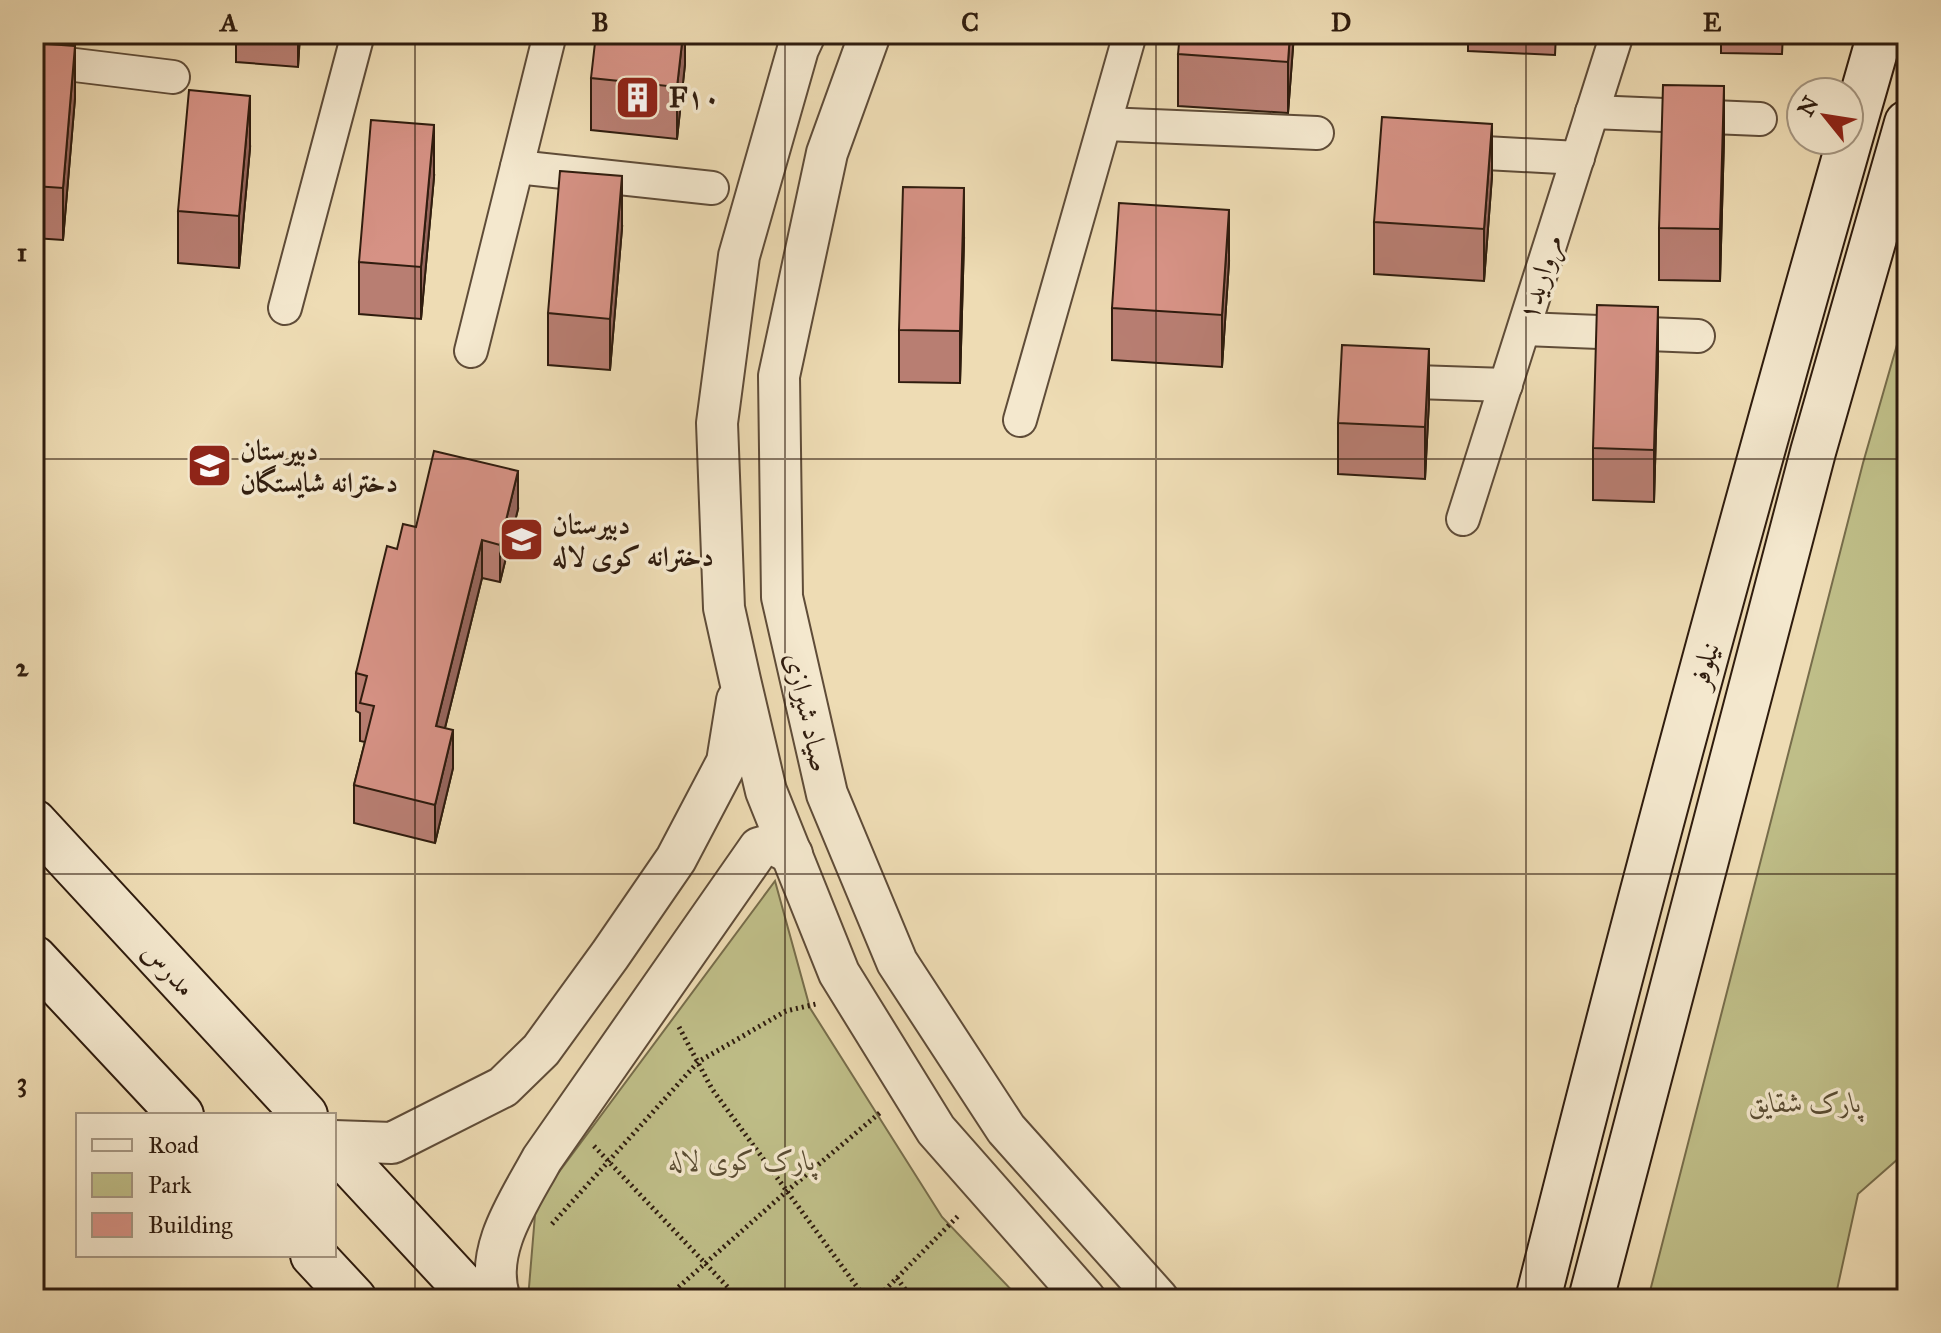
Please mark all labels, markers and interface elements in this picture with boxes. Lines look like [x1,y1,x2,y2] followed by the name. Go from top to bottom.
[218,6,238,38] text: A
[591,6,609,38] text: B
[961,6,979,38] text: C
[1331,6,1351,38] text: D
[1703,6,1722,38] text: E
[614,73,662,121] building icon: F۱۰
[1785,76,1865,156] north arrow
[669,80,720,115] place label: F۱۰
[1792,91,1825,121] text: N
[1510,230,1572,325] street label: مروارید۱
[17,236,27,268] text: 1
[240,433,398,500] place label: دبیرستان دخترانه شایستگان
[185,442,233,490] school or university icon: دبیرستان دخترانه شایستگان
[552,507,714,574] place label: دبیرستان دخترانه کوی لاله
[497,516,545,564] school or university icon: دبیرستان دخترانه کوی لاله
[1680,638,1727,695] street label: نیلوفر
[777,649,839,775] street label: صیاد شیرازی
[16,651,30,683] text: 2
[135,934,203,1004] street label: مدرس
[17,1066,27,1098] text: 3
[1748,1085,1865,1123] park label: پارک شقایق
[76,1113,336,1257] legend
[148,1130,199,1160] text: Road
[668,1143,818,1181] park label: پارک کوی لاله
[148,1170,192,1200] text: Park
[148,1210,233,1240] text: Building

